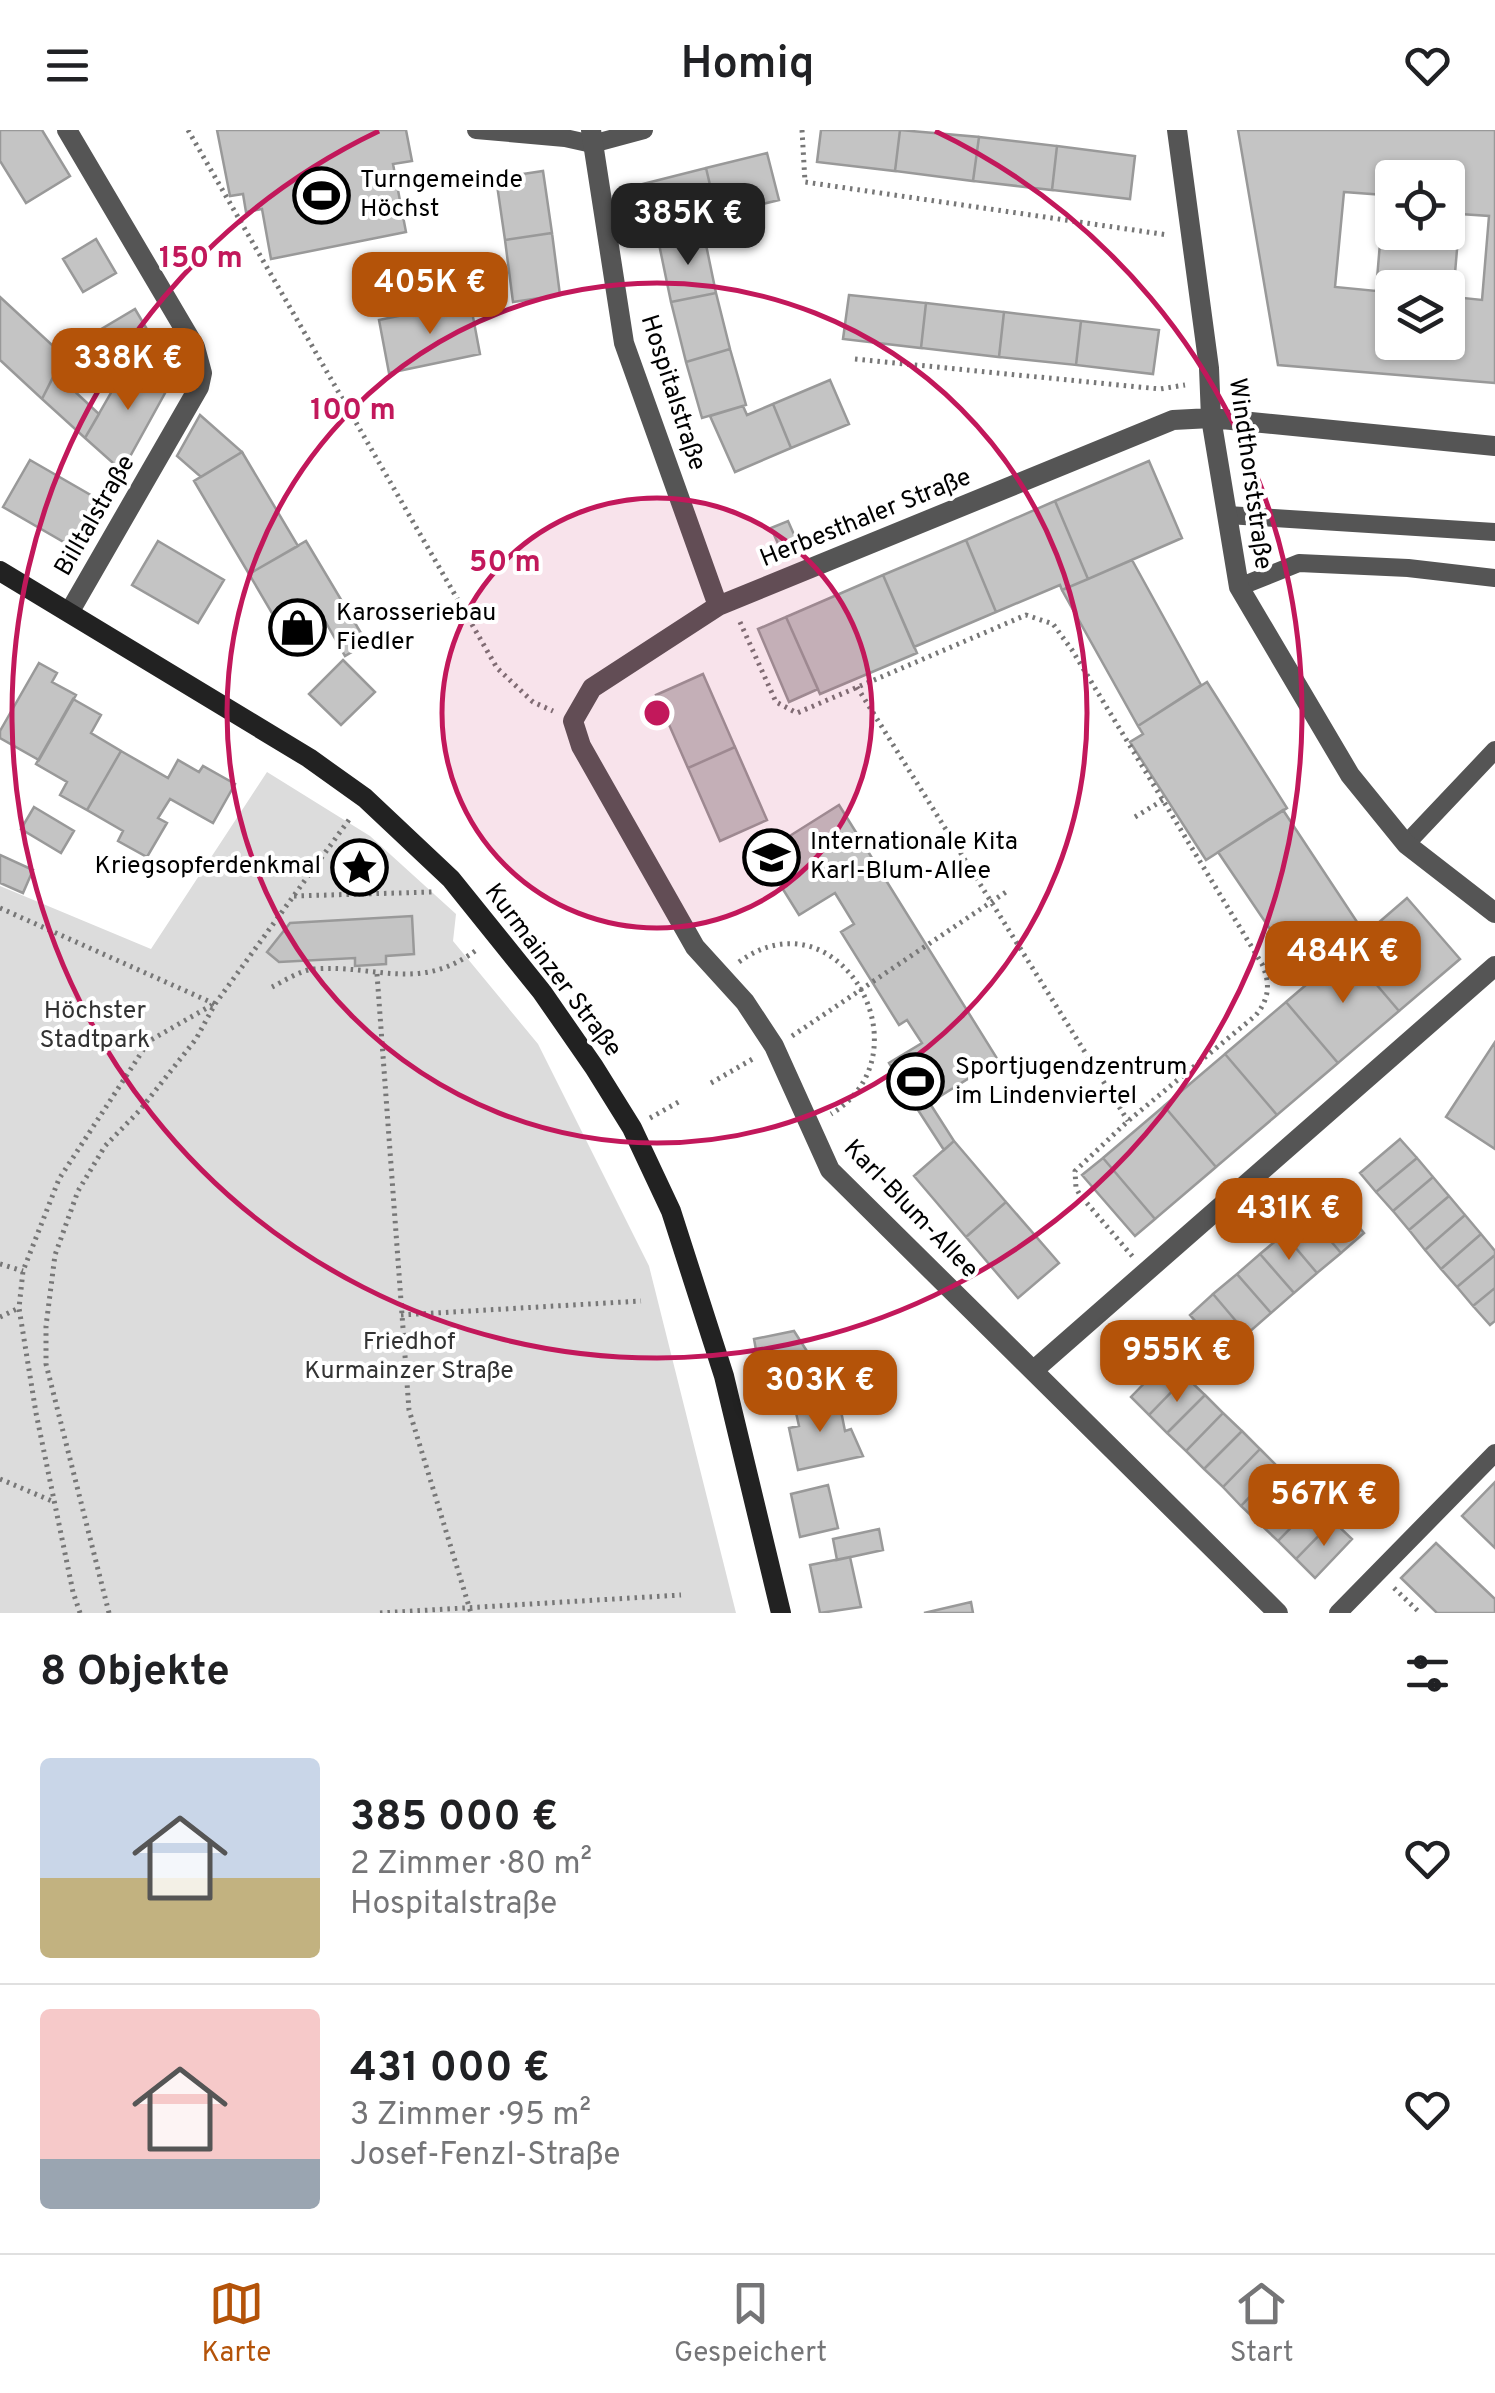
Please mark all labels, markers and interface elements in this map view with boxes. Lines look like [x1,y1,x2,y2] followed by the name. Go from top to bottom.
[680,37,815,94] text: Homiq
[40,38,95,93] icon: menu
[1400,38,1455,93] icon: heart
[1375,160,1465,360] map controls
[1375,160,1465,250] button: locate
[291,165,351,225] sports icon: Turngemeinde Höchst
[360,165,523,226] place label: Turngemeinde Höchst
[607,183,769,268] pin: 385K €
[633,195,743,235] text: 385K €
[159,241,243,278] text: 150 m
[349,252,511,337] pin: 405K €
[374,264,486,304] text: 405K €
[1375,270,1465,360] button: layers
[632,311,712,475] street label: Hospitalstraße
[47,328,209,413] pin: 338K €
[73,340,183,380] text: 338K €
[1220,376,1278,572] street label: Windthorststraße
[310,393,396,430] text: 100 m
[49,450,143,582] street label: Billtalstraße
[756,462,976,576] street label: Herbesthaler Straße
[469,545,541,582] text: 50 m
[267,598,327,658] shop icon: Karosseriebau Fiedler
[336,598,496,659] place label: Karosseriebau Fiedler
[639,695,675,731] centre of rings
[741,827,801,887] school or university icon: Internationale Kita Karl-Blum-Allee
[810,827,1018,888] place label: Internationale Kita Karl-Blum-Allee
[330,837,390,897] place icon: Kriegsopferdenkmal
[95,851,321,883] place label: Kriegsopferdenkmal
[476,878,628,1064] street label: Kurmainzer Straße
[1262,921,1424,1006] pin: 484K €
[1287,933,1399,973] text: 484K €
[40,996,150,1057] park label: Höchster Stadtpark
[886,1052,946,1112] sports icon: Sportjugendzentrum im Lindenviertel
[955,1052,1187,1113] place label: Sportjugendzentrum im Lindenviertel
[836,1134,984,1286] street label: Karl-Blum-Allee
[1208,1178,1370,1263] pin: 431K €
[1237,1190,1341,1230] text: 431K €
[1096,1320,1258,1405] pin: 955K €
[304,1327,514,1388] park label: Friedhof Kurmainzer Straße
[1122,1332,1232,1372] text: 955K €
[739,1350,901,1435] pin: 303K €
[765,1362,875,1402] text: 303K €
[1243,1464,1405,1549] pin: 567K €
[1270,1476,1378,1516] text: 567K €
[1400,1646,1455,1701] icon: filters
[40,1647,230,1700] text: 8 Objekte
[350,1792,558,1845] text: 385 000 €
[120,1798,240,1918] icon: home
[1400,1831,1455,1886] icon: heart
[350,1845,592,1885] text: 2 Zimmer · 80 m²
[350,1885,557,1925] text: Hospitalstraße
[350,2043,550,2096] text: 431 000 €
[120,2049,240,2169] icon: home
[1400,2082,1455,2137] icon: heart
[350,2096,591,2136] text: 3 Zimmer · 95 m²
[350,2136,620,2176] text: Josef-Fenzl-Straße
[201,2276,271,2372] tab: Karte
[674,2276,827,2372] tab: Gespeichert
[1230,2276,1294,2372] tab: Start

